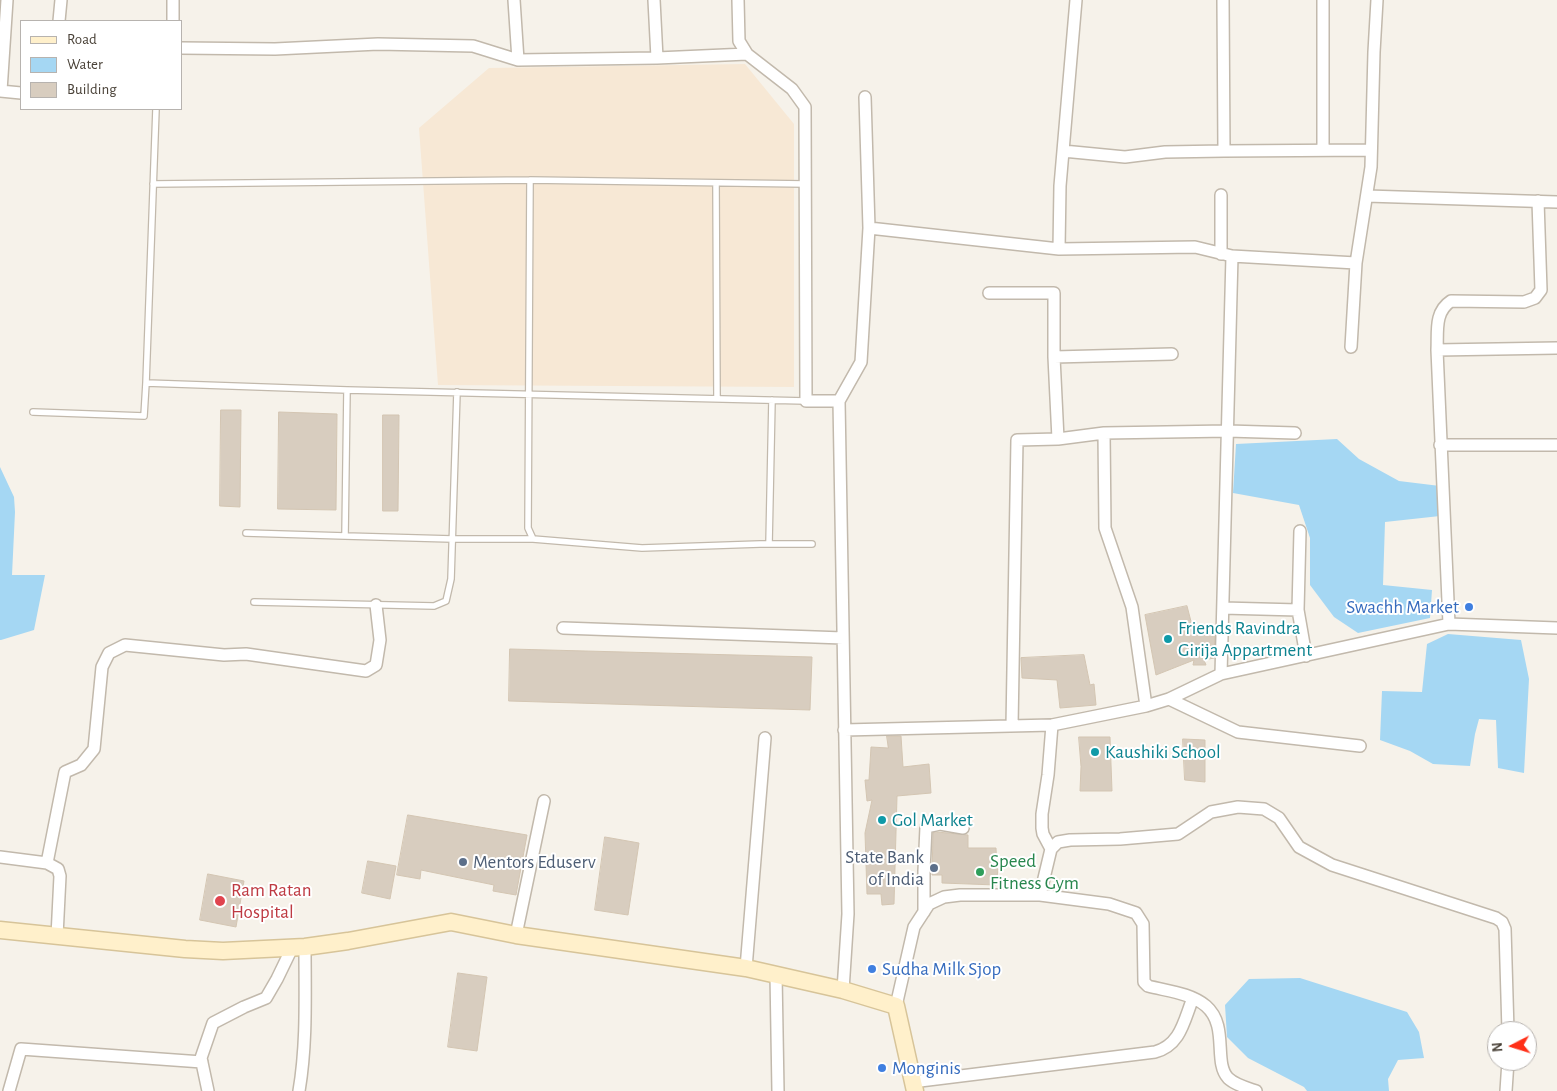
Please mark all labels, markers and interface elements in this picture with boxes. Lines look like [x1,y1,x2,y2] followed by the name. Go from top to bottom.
[20,20,182,110] legend
[67,32,97,47] text: Road
[67,57,103,72] text: Water
[67,82,117,97] text: Building
[1346,596,1459,618] place label: Swachh Market
[1463,601,1475,613] marker: Swachh Market
[1178,617,1312,661] place label: Friends Ravindra Girija Appartment
[1162,633,1174,645] marker: Friends Ravindra Girija Appartment
[1105,741,1221,763] place label: Kaushiki School
[1089,746,1101,758] marker: Kaushiki School
[892,809,973,831] place label: Gol Market
[876,814,888,826] marker: Gol Market
[845,846,924,890] place label: State Bank of India
[990,850,1079,894] place label: Speed Fitness Gym
[473,851,596,873] place label: Mentors Eduserv
[457,856,469,868] marker: Mentors Eduserv
[928,862,940,874] marker: State Bank of India
[974,866,986,878] marker: Speed Fitness Gym
[231,879,311,923] place label: Ram Ratan Hospital
[213,894,227,908] marker: Ram Ratan Hospital
[882,958,1001,980] place label: Sudha Milk Sjop
[866,963,878,975] marker: Sudha Milk Sjop
[1487,1021,1537,1071] north arrow
[1491,1042,1505,1053] text: N
[892,1057,961,1079] place label: Monginis
[876,1062,888,1074] marker: Monginis

